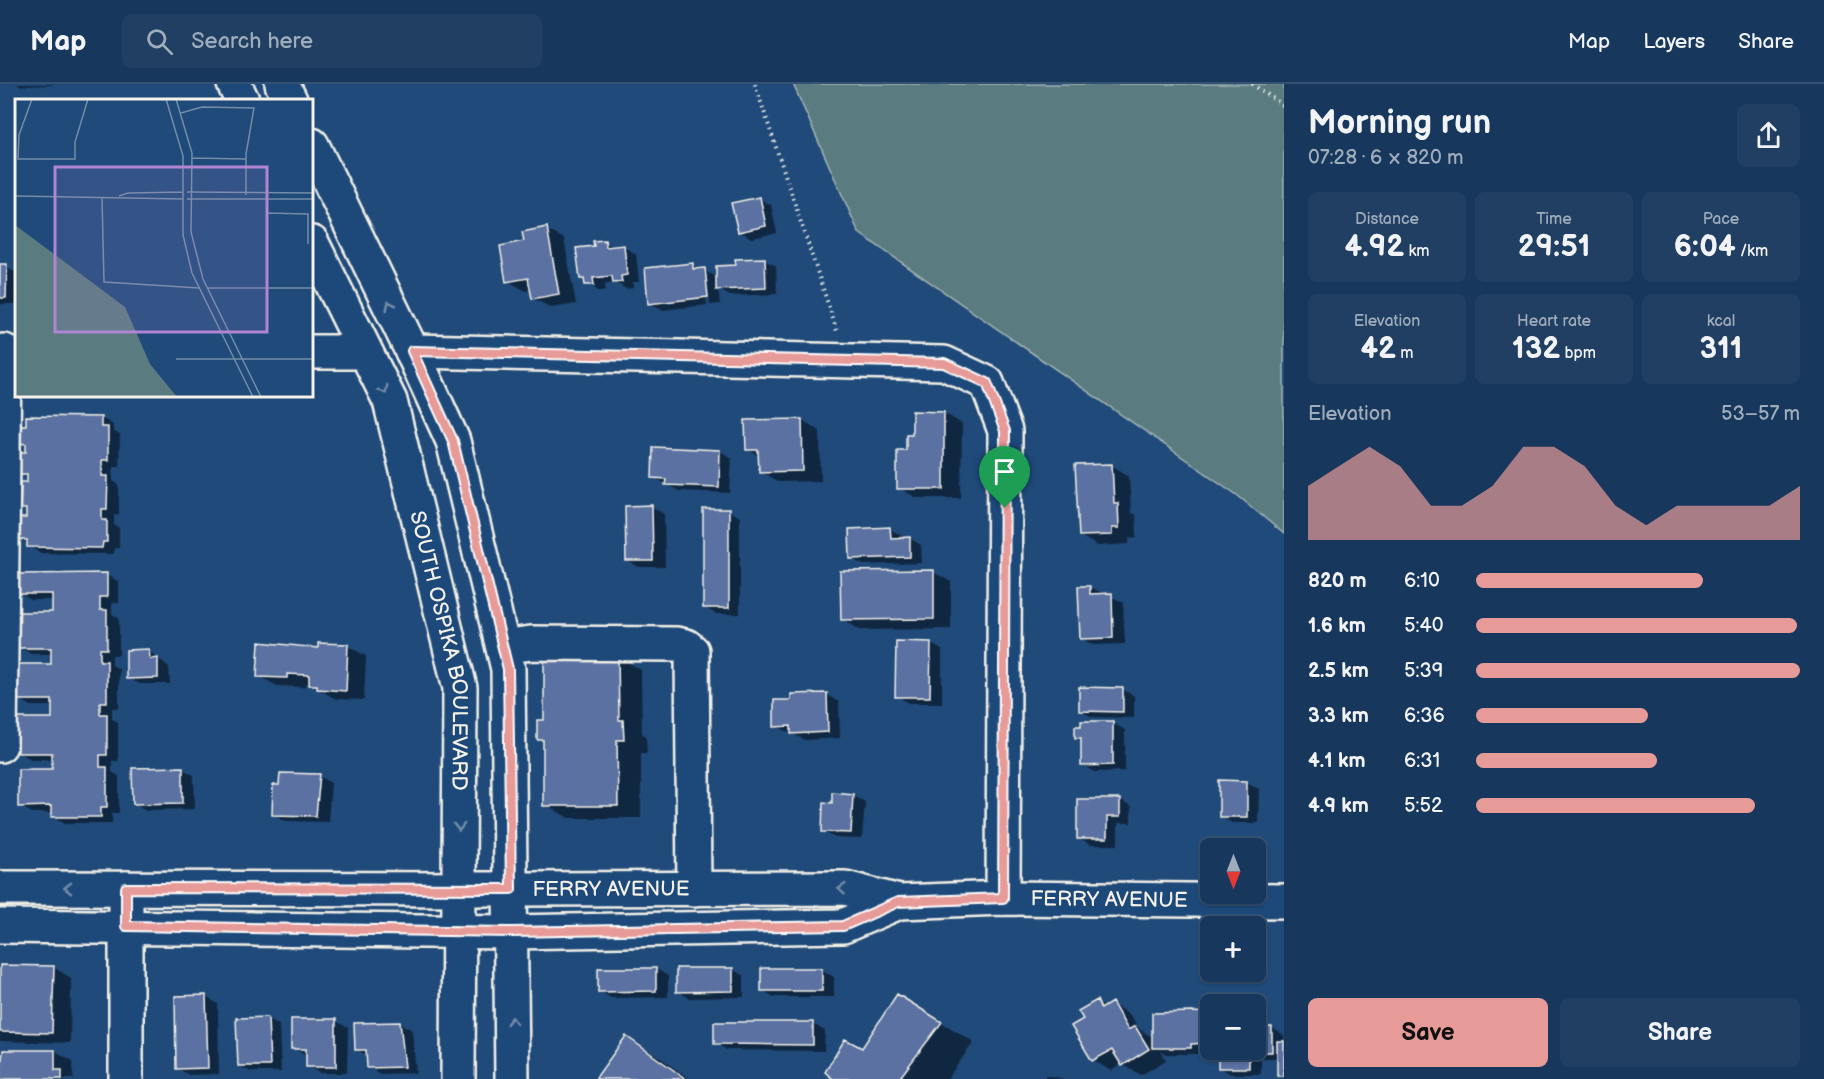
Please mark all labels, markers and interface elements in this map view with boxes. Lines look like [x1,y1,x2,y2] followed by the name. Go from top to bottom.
[122,14,542,68] search box
[30,25,86,58] text: Map
[143,25,176,58] icon: search
[191,28,313,55] text: Search here
[1568,29,1610,54] text: Map
[1643,29,1705,54] text: Layers
[1738,29,1794,54] text: Share
[15,99,314,398] inset map
[1308,103,1491,143] text: Morning run
[1737,104,1800,167] button: share
[1308,146,1464,170] text: 07:28 · 6 × 820 m
[1355,210,1419,229] text: Distance
[1536,210,1572,229] text: Time
[1703,210,1739,229] text: Pace
[1344,229,1404,265] text: 4.92
[1518,229,1590,265] text: 29:51
[1674,229,1736,265] text: 6:04
[1404,242,1430,261] text: km
[1736,242,1768,261] text: /km
[386,301,398,312] one-way arrow
[1354,312,1420,331] text: Elevation
[1517,312,1591,331] text: Heart rate
[1707,312,1735,331] text: kcal
[1360,331,1396,367] text: 42
[1512,331,1560,367] text: 132
[1700,331,1742,367] text: 311
[1396,344,1414,363] text: m
[1560,344,1596,363] text: bpm
[377,383,389,394] one-way arrow
[1308,402,1391,426] text: Elevation
[1721,402,1800,426] text: 53–57 m
[979,446,1030,508] pin
[988,455,1021,488] icon: arrive
[405,508,474,791] street label: SOUTH OSPIKA BOULEVARD
[1308,569,1367,593] text: 820 m
[1404,569,1440,593] text: 6:10
[1308,614,1366,638] text: 1.6 km
[1404,614,1443,638] text: 5:40
[1308,659,1369,683] text: 2.5 km
[1404,659,1443,683] text: 5:39
[1308,704,1369,728] text: 3.3 km
[1404,704,1445,728] text: 6:36
[1308,749,1366,773] text: 4.1 km
[1404,749,1440,773] text: 6:31
[1308,794,1369,818] text: 4.9 km
[1404,794,1443,818] text: 5:52
[453,822,465,831] one-way arrow
[1200,838,1266,904] north arrow
[1200,838,1266,1060] map controls
[532,876,690,901] street label: FERRY AVENUE
[63,882,72,894] one-way arrow
[837,883,846,896] one-way arrow
[1030,886,1188,912] street label: FERRY AVENUE
[1200,916,1266,982] button: +
[1200,994,1266,1060] button: −
[1308,998,1548,1067] button: Save
[1560,998,1800,1067] button: Share
[506,1016,518,1025] one-way arrow

